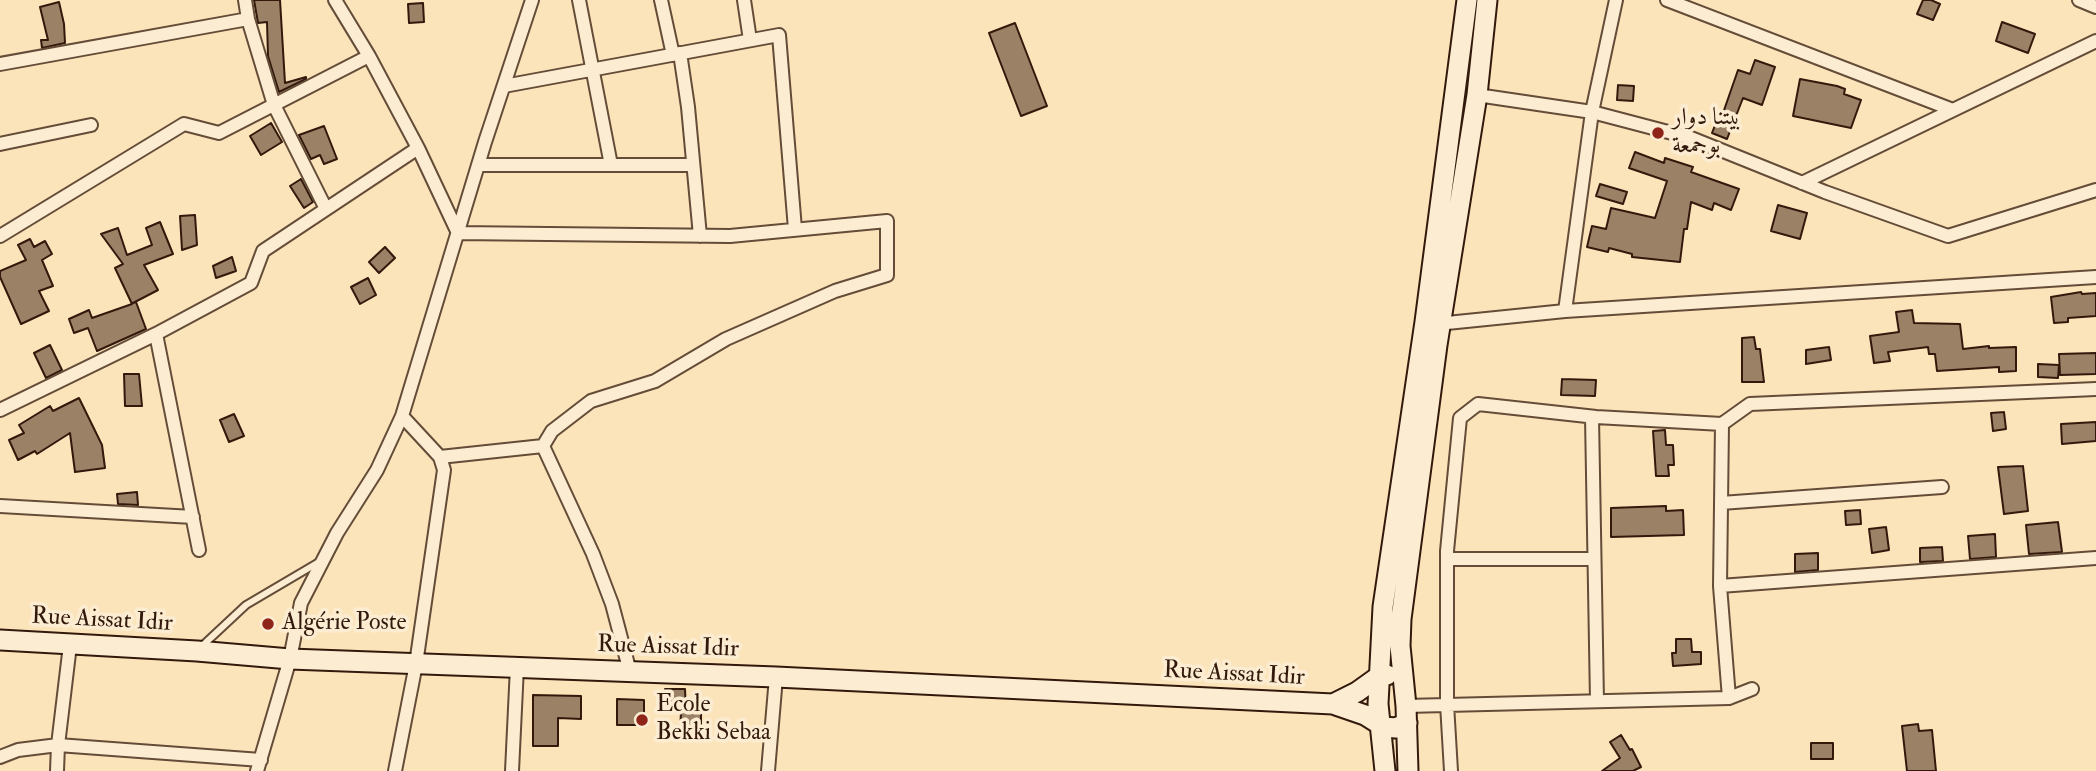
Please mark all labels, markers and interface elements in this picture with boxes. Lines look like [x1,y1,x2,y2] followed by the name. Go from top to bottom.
[1672,105,1741,161] place label: بيتنا دوار بوجمعة
[1650,125,1666,141] marker: بيتنا دوار بوجمعة
[30,603,174,639] street label: Rue Aissat Idir
[282,610,406,638] place label: Algérie Poste
[260,616,276,632] marker: Algérie Poste
[597,631,739,665] street label: Rue Aissat Idir
[1162,657,1306,693] street label: Rue Aissat Idir
[656,692,771,748] place label: Ecole Bekki Sebaa
[634,712,650,728] marker: Ecole Bekki Sebaa

